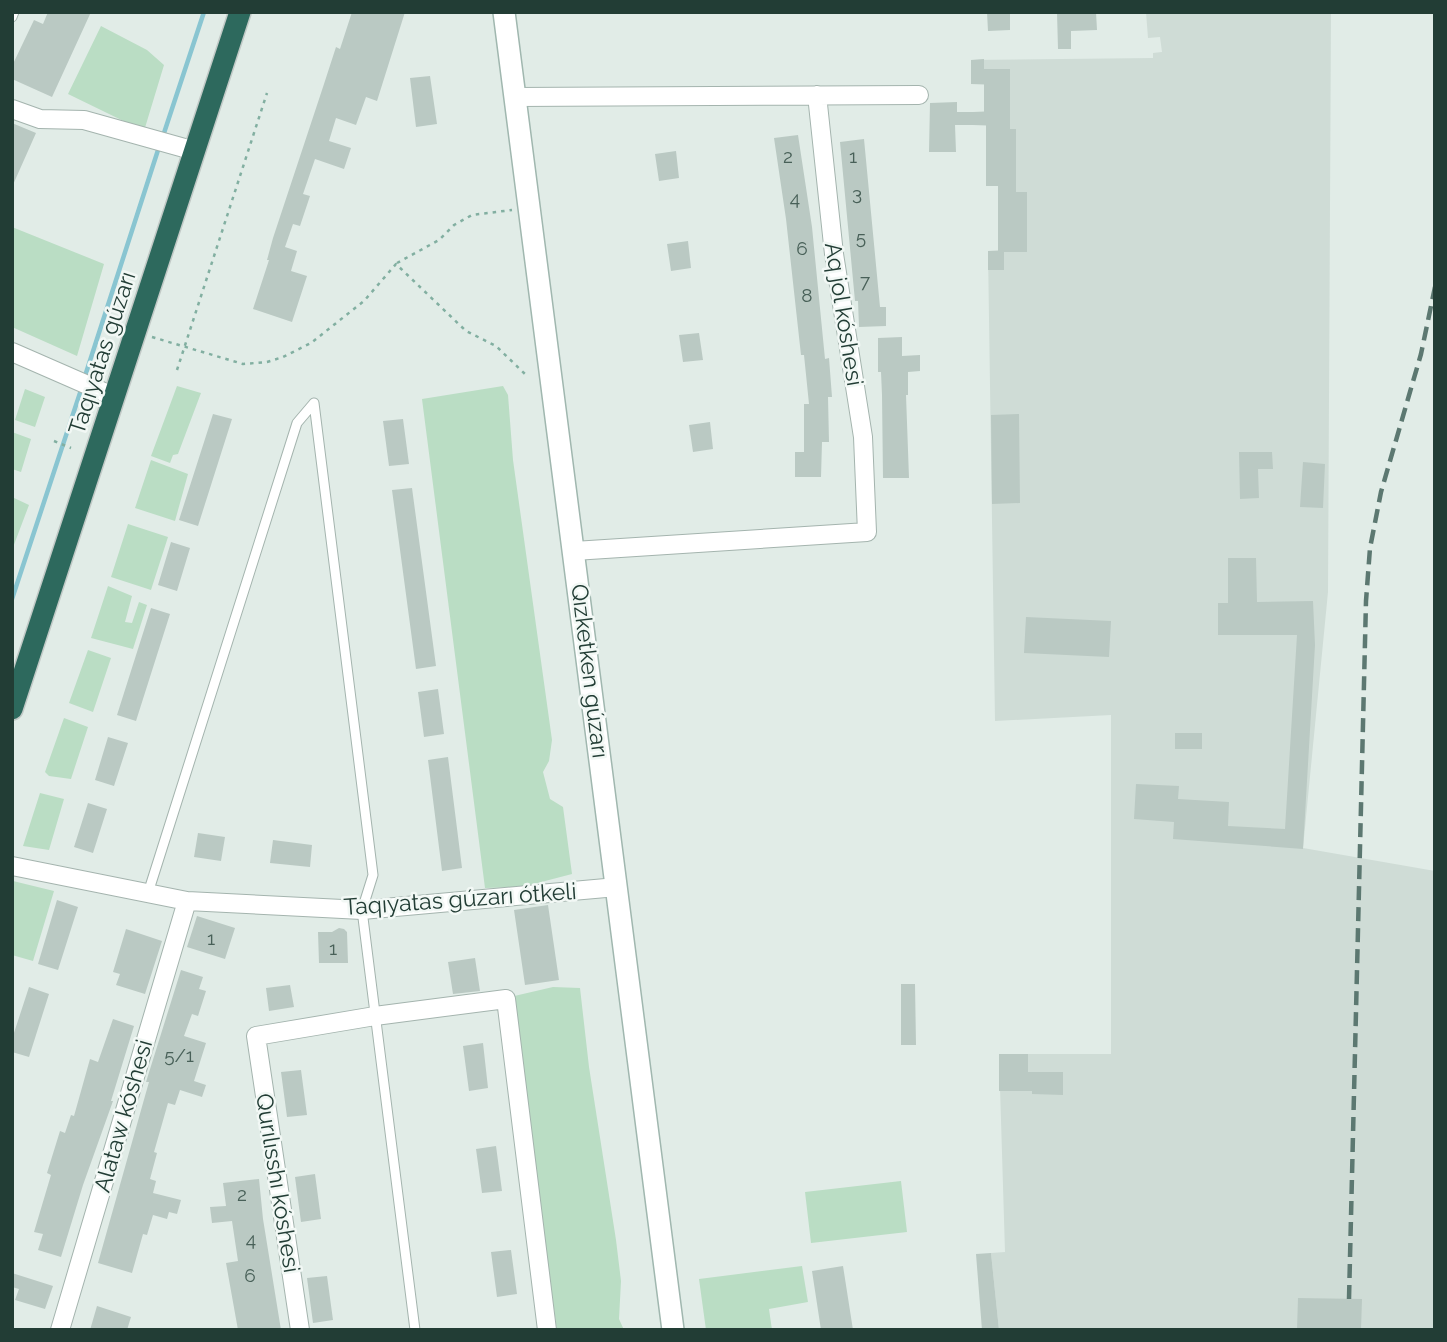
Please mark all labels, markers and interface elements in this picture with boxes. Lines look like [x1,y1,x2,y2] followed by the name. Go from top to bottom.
[783,145,793,167] house number: 2
[849,145,857,167] house number: 1
[852,182,862,204] house number: 3
[790,187,800,209] house number: 4
[856,226,866,248] house number: 5
[796,237,808,259] house number: 6
[820,240,869,388] street label: Aq jol kóshesi
[62,268,141,438] street label: Taqıyatas gúzarı
[860,270,870,292] house number: 7
[801,284,813,306] house number: 8
[566,582,615,760] street label: Qızketken gúzarı
[343,877,577,920] street label: Taqıyatas gúzarı ótkeli
[207,927,215,949] house number: 1
[329,937,337,959] house number: 1
[88,1036,157,1195] street label: Alataw kóshesi
[164,1044,194,1066] house number: 5/1
[251,1091,306,1274] street label: Qurılısshı kóshesi
[237,1183,247,1205] house number: 2
[246,1228,256,1250] house number: 4
[244,1264,256,1286] house number: 6

